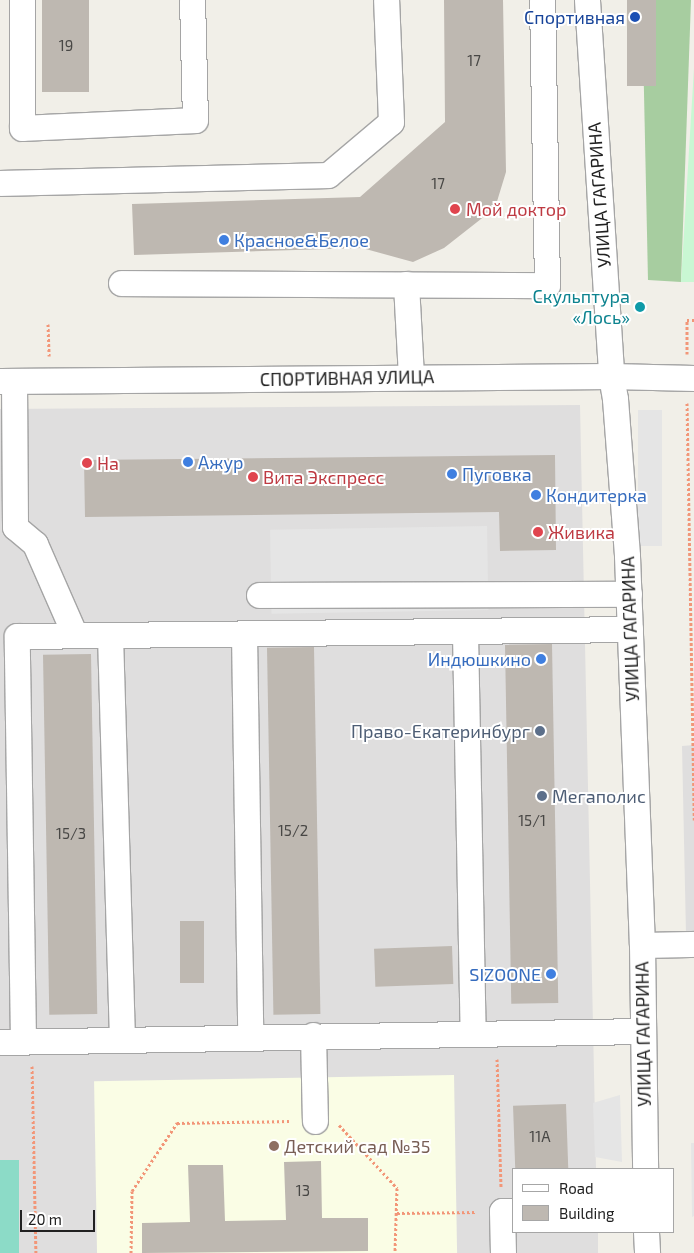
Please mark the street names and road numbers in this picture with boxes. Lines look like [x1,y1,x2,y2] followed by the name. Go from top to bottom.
[583,122,615,268] street label: УЛИЦА ГАГАРИНА
[260,366,434,390] street label: СПОРТИВНАЯ УЛИЦА
[617,556,643,702] street label: УЛИЦА ГАГАРИНА
[631,961,655,1107] street label: УЛИЦА ГАГАРИНА

